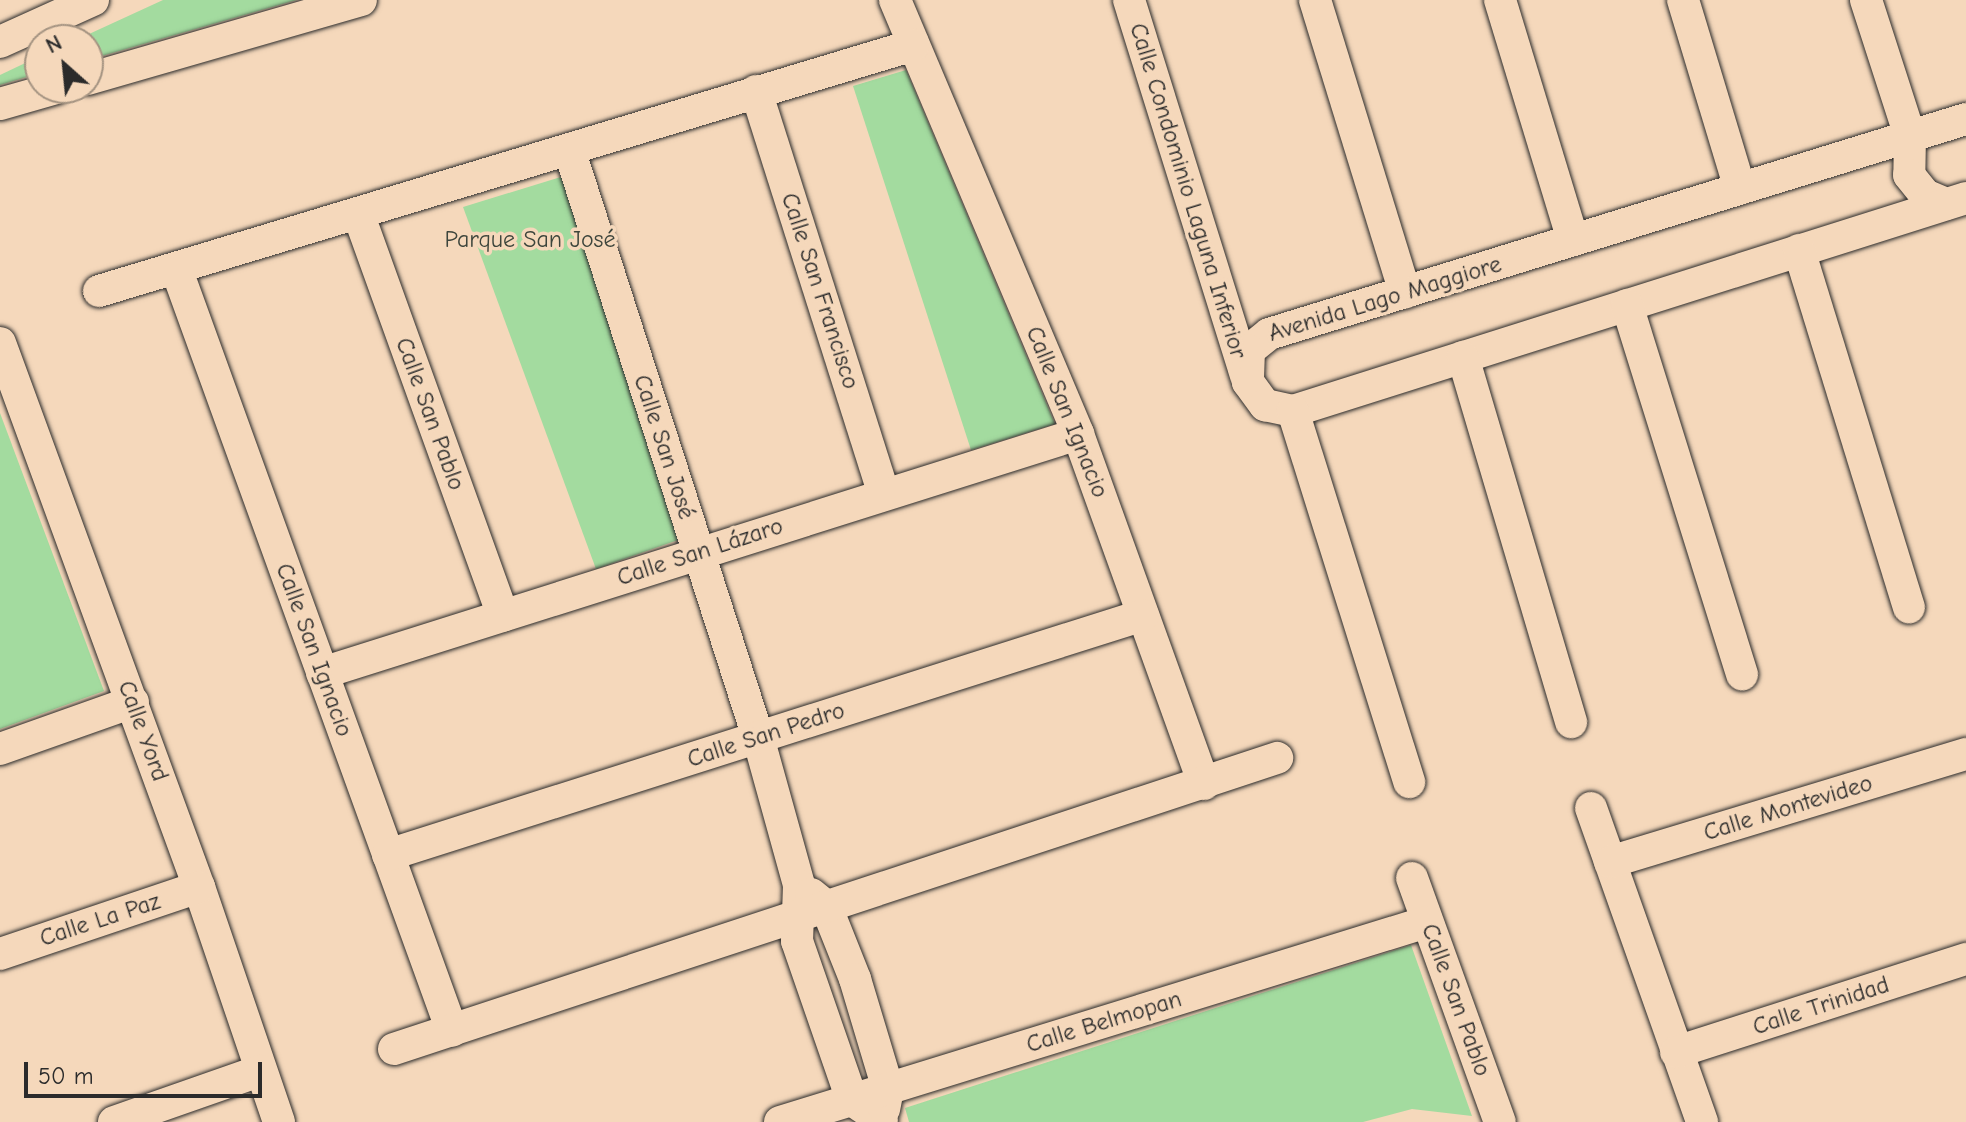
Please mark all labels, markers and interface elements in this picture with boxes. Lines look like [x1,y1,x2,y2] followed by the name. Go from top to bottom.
[1123,20,1253,362] street label: Calle Condominio Laguna Inferior
[24,24,104,104] north arrow
[42,30,66,59] text: N
[775,189,865,393] street label: Calle San Francisco
[445,226,615,254] park label: Parque San José
[1265,250,1505,348] street label: Avenida Lago Maggiore
[1020,322,1114,502] street label: Calle San Ignacio
[389,334,471,494] street label: Calle San Pablo
[627,371,701,523] street label: Calle San José
[613,512,787,592] street label: Calle San Lázaro
[269,560,359,740] street label: Calle San Ignacio
[112,677,174,785] street label: Calle Yord
[684,696,848,774] street label: Calle San Pedro
[1700,769,1876,847] street label: Calle Montevideo
[36,887,164,953] street label: Calle La Paz
[1415,920,1497,1080] street label: Calle San Pablo
[1749,970,1893,1042] street label: Calle Trinidad
[1023,985,1185,1059] street label: Calle Belmopan
[28,1046,266,1096] scale bar
[38,1062,94,1090] text: 50 m

